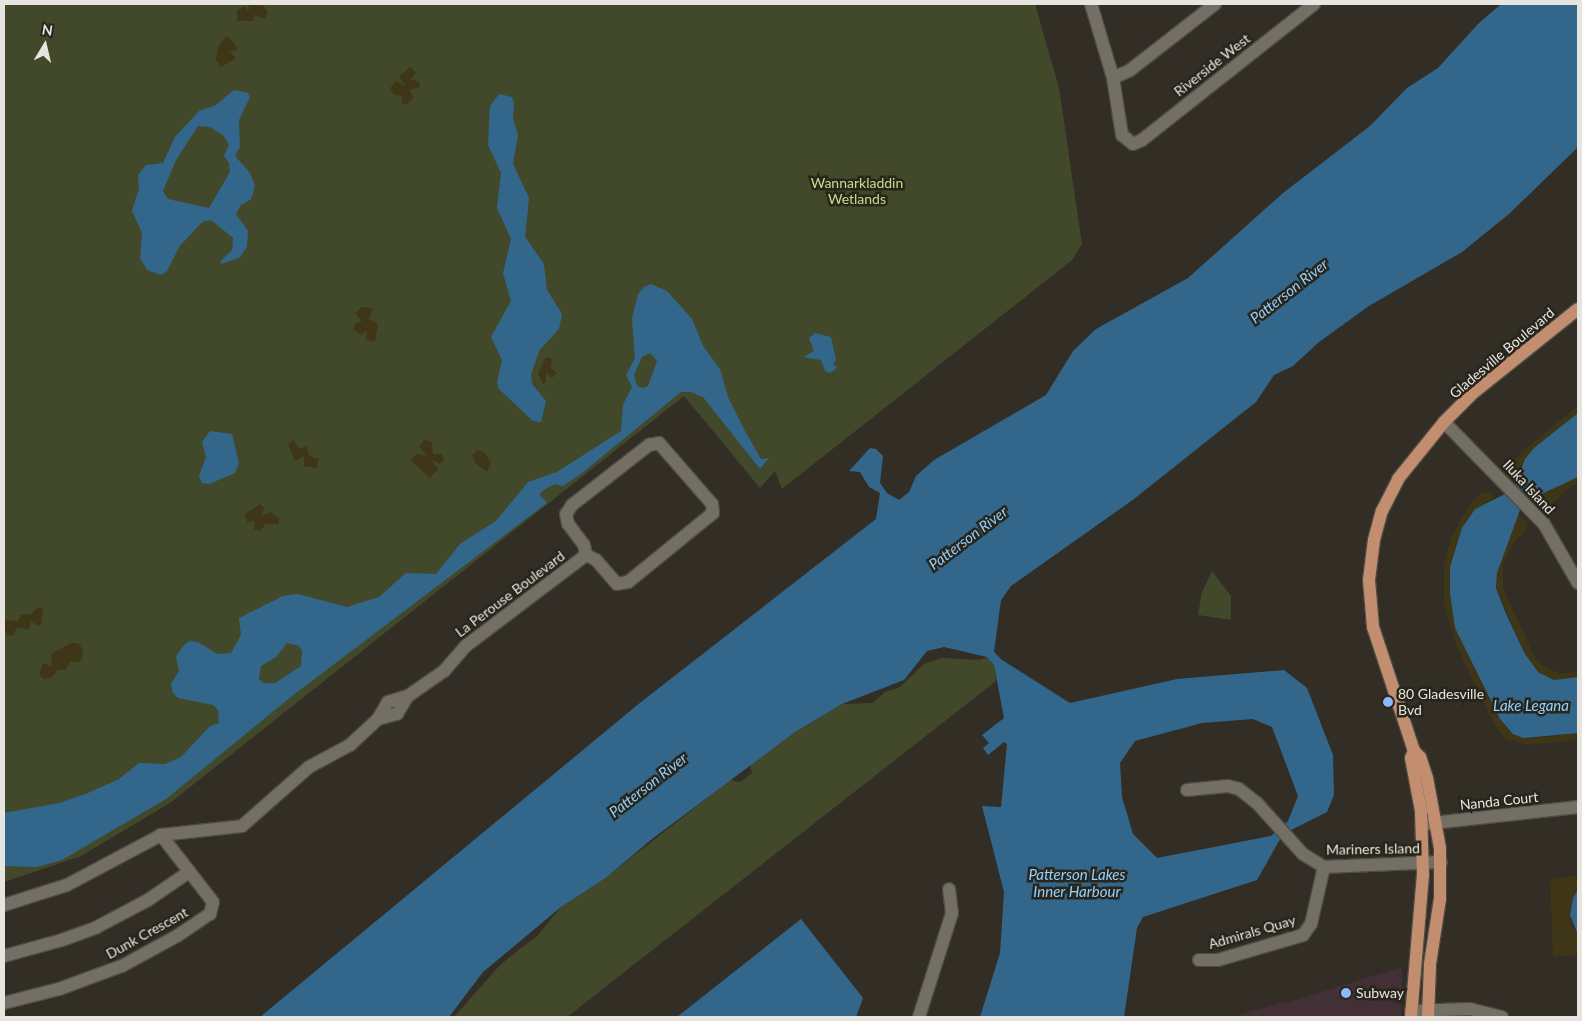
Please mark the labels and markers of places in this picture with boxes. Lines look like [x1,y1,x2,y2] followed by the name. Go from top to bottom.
[1398,686,1484,719] place label: 80 Gladesville Bvd
[1382,696,1394,708] marker: 80 Gladesville Bvd
[1356,985,1404,1001] place label: Subway
[1340,987,1352,999] marker: Subway

